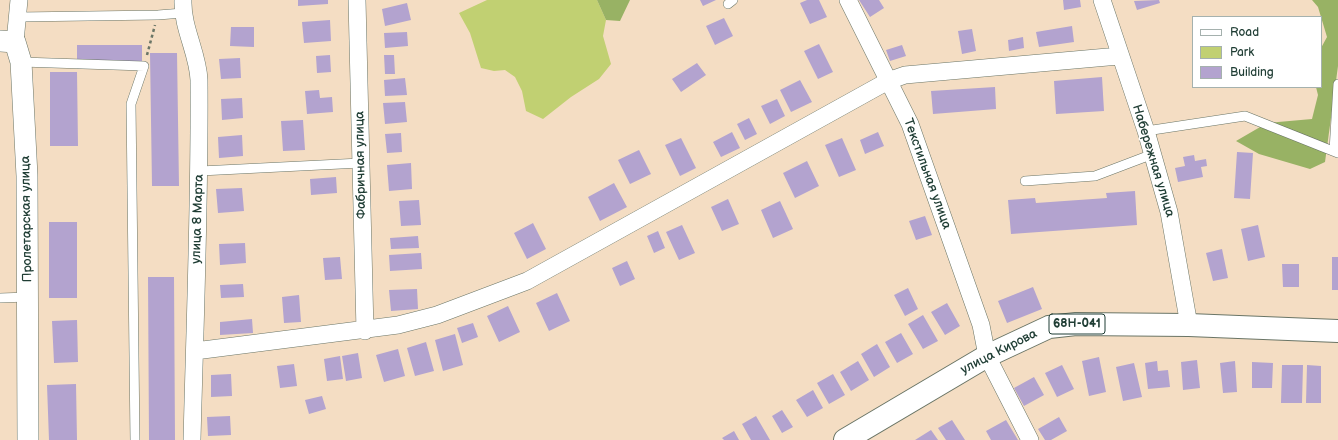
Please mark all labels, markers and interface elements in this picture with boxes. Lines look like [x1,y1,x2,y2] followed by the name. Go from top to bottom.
[1192,16,1322,88] legend
[1230,25,1259,40] text: Road
[1230,45,1254,60] text: Park
[1230,65,1274,80] text: Building
[1128,103,1178,219] street label: Набережная улица
[352,111,370,219] street label: Фабричная улица
[900,116,954,232] street label: Текстильная улица
[18,156,36,282] street label: Пролетарская улица
[189,174,207,264] street label: улица 8 Марта
[1049,314,1105,334] road number: 68Н-041
[958,326,1040,378] street label: улица Кирова

